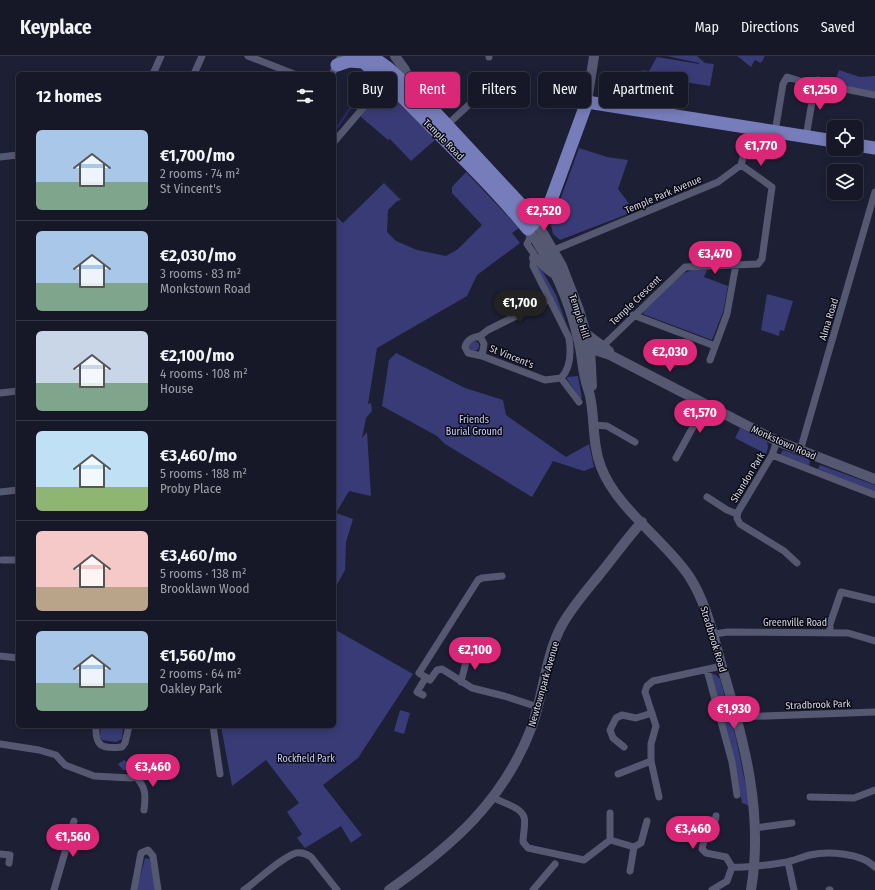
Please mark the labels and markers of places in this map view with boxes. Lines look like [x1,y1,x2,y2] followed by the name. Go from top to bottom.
[787,77,853,111] pin: €1,250
[728,133,794,167] pin: €1,770
[511,198,577,232] pin: €2,520
[682,241,748,275] pin: €3,470
[487,290,553,324] pin: €1,700
[637,339,703,373] pin: €2,030
[667,400,733,434] pin: €1,570
[442,637,508,671] pin: €2,100
[701,696,767,730] pin: €1,930
[120,754,186,788] pin: €3,460
[660,816,726,850] pin: €3,460
[40,824,106,858] pin: €1,560

